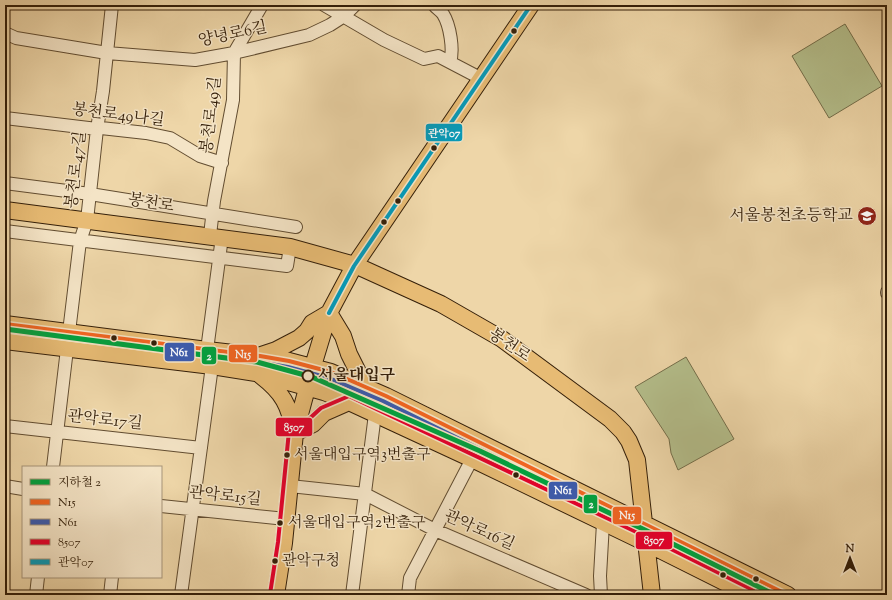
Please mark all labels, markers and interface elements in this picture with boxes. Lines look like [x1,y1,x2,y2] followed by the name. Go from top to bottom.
[196,16,270,54] street label: 양녕로6길
[509,26,519,36] unlabelled marker
[196,75,228,155] street label: 봉천로49길
[70,99,166,133] street label: 봉천로49나길
[425,123,463,142] line badge: 관악07
[428,126,461,142] text: 관악07
[61,130,93,210] street label: 봉천로47길
[429,143,439,153] unlabelled marker
[126,189,176,219] street label: 봉천로
[393,196,403,206] unlabelled marker
[729,205,853,228] place label: 서울봉천초등학교
[856,205,878,227] school or university icon: 서울봉천초등학교
[379,217,389,227] unlabelled marker
[483,323,535,369] street label: 봉천로
[109,333,119,343] unlabelled marker
[149,338,159,348] unlabelled marker
[164,342,195,362] line badge: N61
[228,344,258,363] line badge: N15
[169,345,188,361] text: N61
[201,346,217,365] line badge: 2
[234,347,251,363] text: N15
[206,349,212,365] text: 2
[318,365,396,388] place label: 서울대입구
[301,369,315,383] marker: 서울대입구
[66,406,144,436] street label: 관악로17길
[275,417,313,437] line badge: 8507
[284,420,305,436] text: 8507
[294,445,431,466] place label: 서울대입구역3번출구
[282,450,292,460] marker: 서울대입구역3번출구
[22,466,162,578] legend
[511,470,521,480] unlabelled marker
[58,474,101,492] text: 지하철 2
[548,481,578,500] line badge: N61
[188,482,262,512] street label: 관악로15길
[553,483,572,499] text: N61
[58,494,76,512] text: N15
[583,494,598,514] line badge: 2
[588,497,594,513] text: 2
[440,505,518,557] street label: 관악로16길
[612,506,642,525] line badge: N15
[618,508,635,524] text: N15
[288,513,426,534] place label: 서울대입구역2번출구
[58,514,77,532] text: N61
[275,518,285,528] marker: 서울대입구역2번출구
[635,531,673,550] line badge: 8507
[644,533,665,549] text: 8507
[58,534,80,552] text: 8507
[830,538,870,578] north arrow
[845,541,855,557] text: N
[282,551,340,572] place label: 관악구청
[58,554,94,572] text: 관악07
[270,556,280,566] marker: 관악구청
[718,570,728,580] unlabelled marker
[751,574,761,584] unlabelled marker

